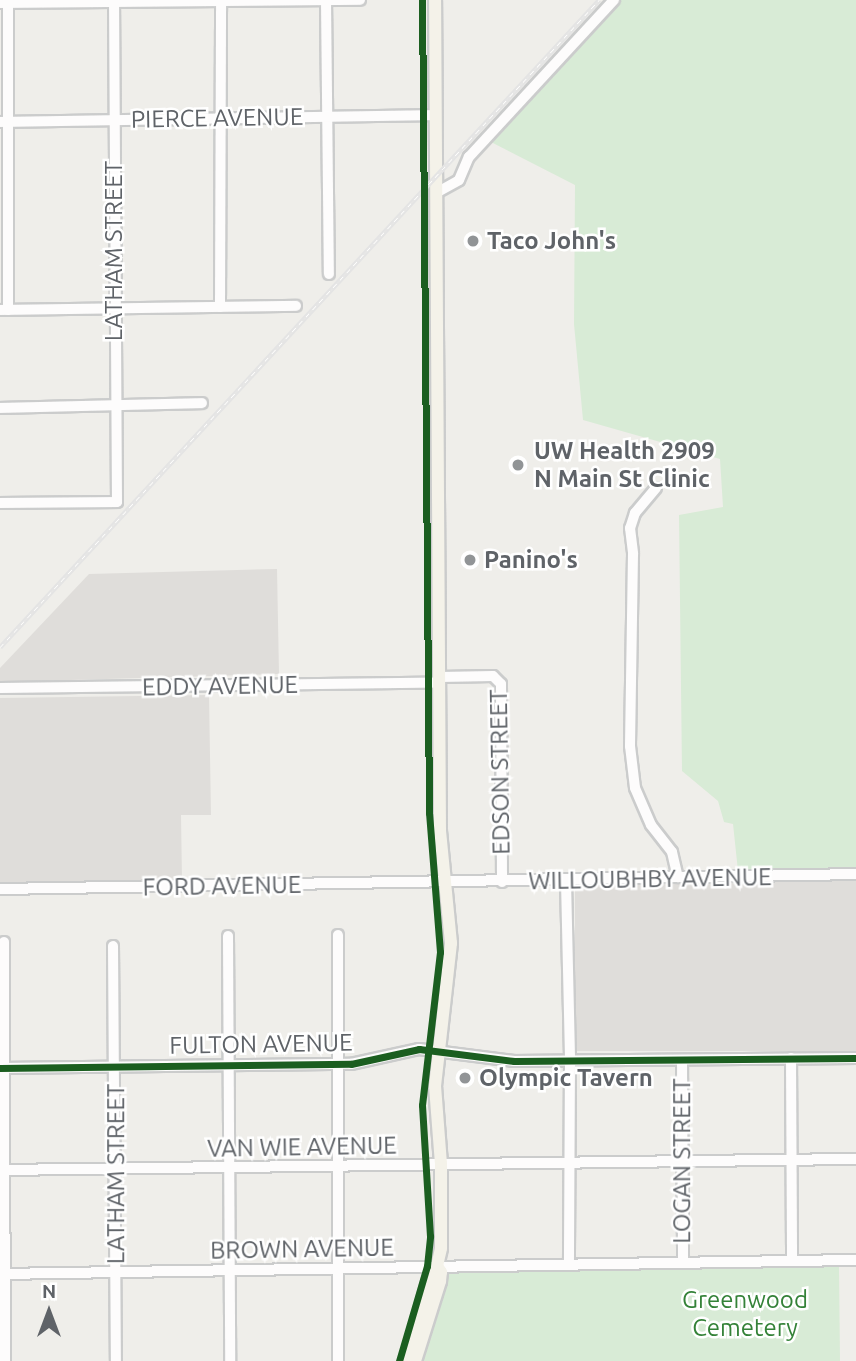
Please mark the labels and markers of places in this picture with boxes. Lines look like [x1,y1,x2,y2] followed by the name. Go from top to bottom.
[487,227,616,255] place label: Taco John's
[465,233,481,249] marker: Taco John's
[534,437,715,493] place label: UW Health 2909 N Main St Clinic
[508,455,528,475] marker: UW Health 2909 N Main St Clinic
[484,546,578,574] place label: Panino's
[462,552,478,568] marker: Panino's
[479,1064,653,1092] place label: Olympic Tavern
[457,1070,473,1086] marker: Olympic Tavern

